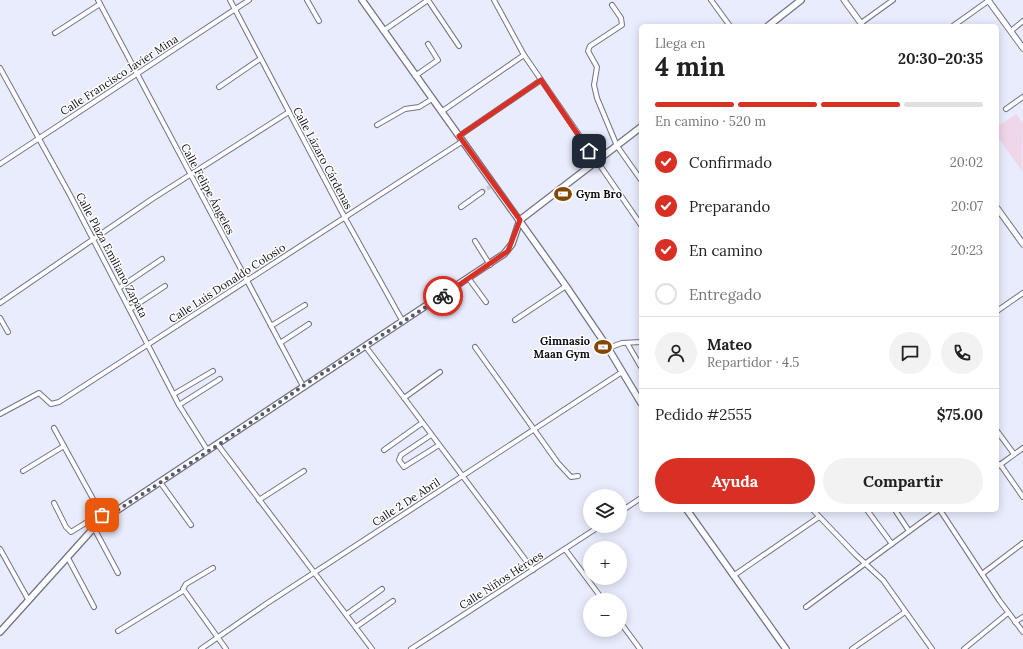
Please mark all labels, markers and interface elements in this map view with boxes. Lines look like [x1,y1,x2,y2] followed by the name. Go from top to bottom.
[57,31,181,118] street label: Calle Francisco Javier Mina
[655,35,705,52] text: Llega en
[898,49,983,68] text: 20:30–20:35
[655,50,725,83] text: 4 min
[290,104,356,212] street label: Calle Lázaro Cárdenas
[655,113,766,130] text: En camino · 520 m
[572,134,606,168] pin
[578,140,600,162] icon: home
[178,141,238,237] street label: Calle Felipe Ángeles
[655,151,677,173] icon: check
[689,153,772,172] text: Confirmado
[950,154,983,171] text: 20:02
[553,184,573,204] sports icon: Gym Bro
[576,187,622,201] place label: Gym Bro
[73,190,151,320] street label: Calle Plaza Emiliano Zapata
[655,195,677,217] icon: check
[689,197,770,216] text: Preparando
[951,198,983,215] text: 20:07
[655,239,677,261] icon: check
[166,240,288,326] street label: Calle Luis Donaldo Colosio
[689,241,763,260] text: En camino
[951,242,983,259] text: 20:23
[423,276,463,316] courier
[432,285,454,307] icon: bike
[689,285,761,304] text: Entregado
[655,332,697,374] button: person
[889,332,931,374] button: chat
[941,332,983,374] button: phone
[534,334,590,361] place label: Gimnasio Maan Gym
[707,335,752,354] text: Mateo
[593,337,613,357] sports icon: Gimnasio Maan Gym
[707,354,799,371] text: Repartidor · 4.5
[655,405,752,424] text: Pedido #2555
[937,405,983,424] text: $75.00
[655,458,815,504] button: Ayuda
[823,458,983,504] button: Compartir
[369,475,443,529] street label: Calle 2 De Abril
[583,489,627,637] map controls
[583,489,627,533] button: layers
[85,498,119,532] pin
[91,504,113,526] icon: bag
[583,541,627,585] button: +
[456,548,546,612] street label: Calle Niños Héroes
[583,593,627,637] button: −

